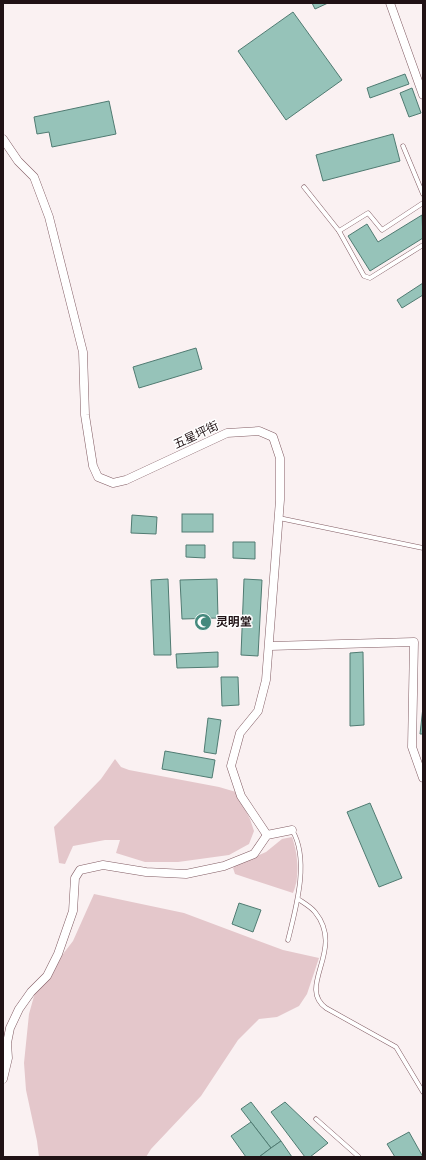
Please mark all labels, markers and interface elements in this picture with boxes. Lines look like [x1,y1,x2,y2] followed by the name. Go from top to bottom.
[171,419,221,451] street label: 五星坪街
[193,612,213,632] mosque icon: 灵明堂
[216,615,252,629] place label: 灵明堂

